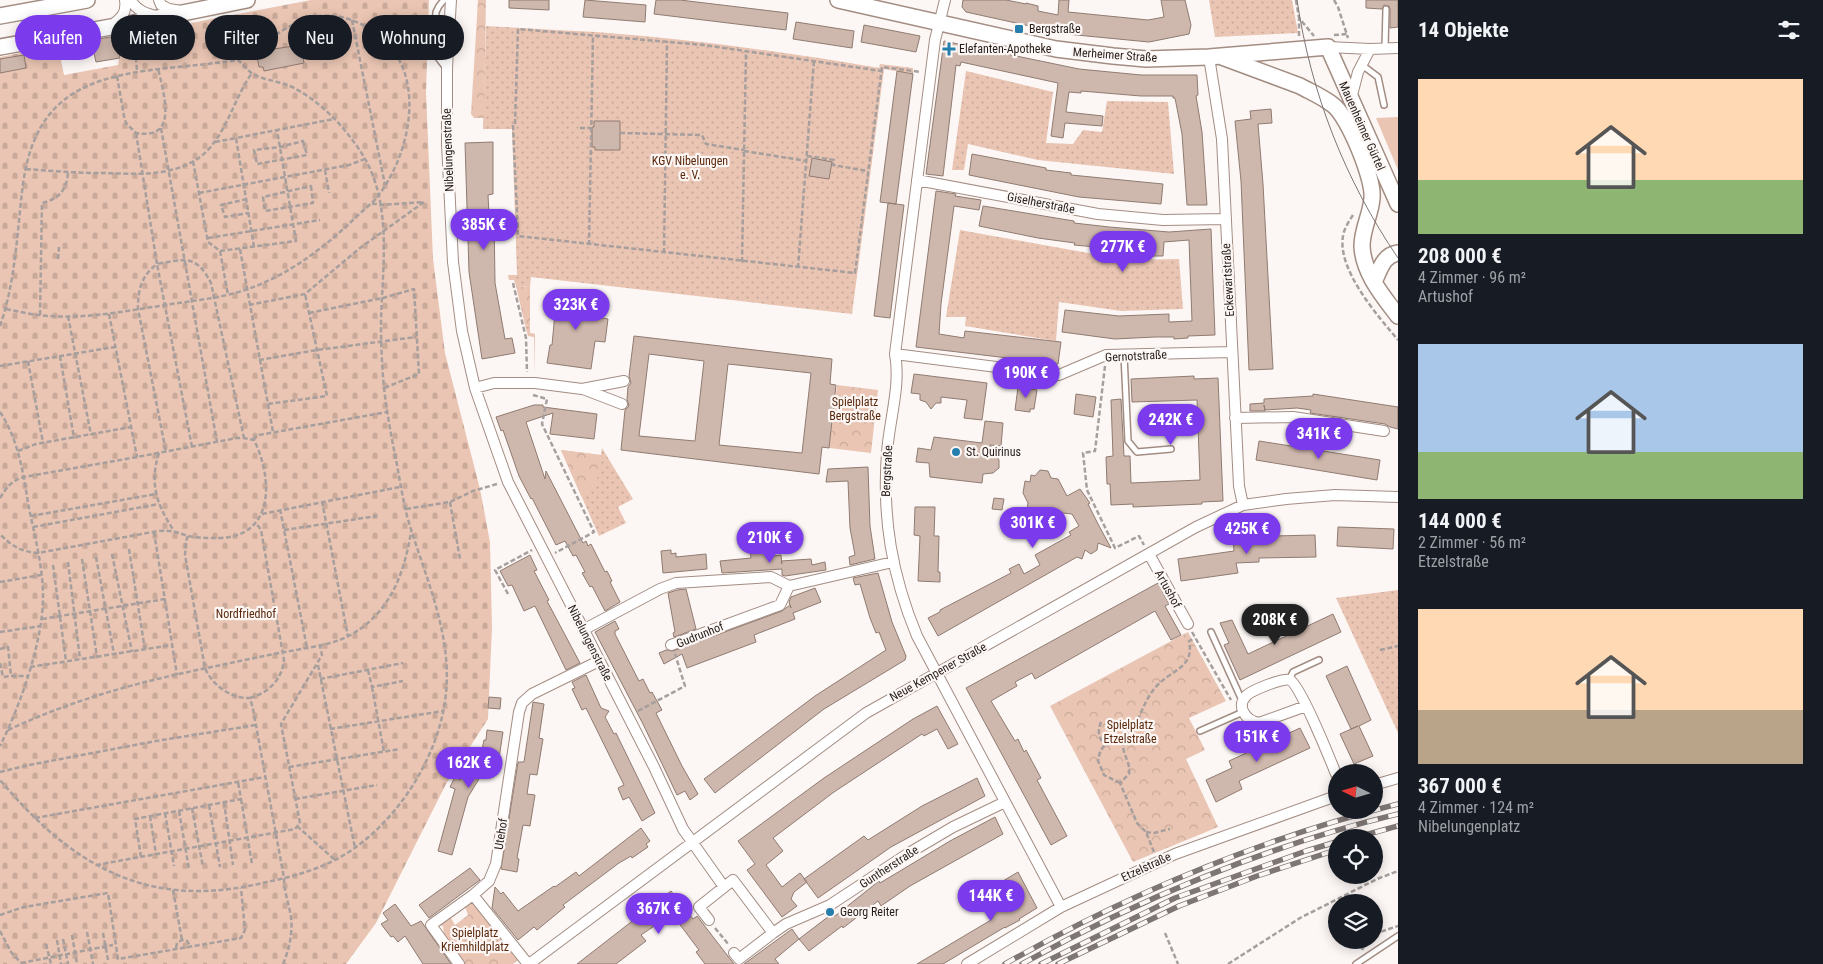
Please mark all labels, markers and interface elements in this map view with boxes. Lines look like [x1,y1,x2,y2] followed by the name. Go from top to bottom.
[15,15,101,60] chip: Kaufen
[111,15,195,60] chip: Mieten
[205,15,278,60] chip: Filter
[288,15,352,60] chip: Neu
[362,15,464,60] chip: Wohnung
[1775,16,1803,44] icon: filters
[1418,18,1509,42] text: 14 Objekte
[1029,22,1081,36] place label: Bergstraße
[1013,23,1025,35] marker: Bergstraße
[959,42,1052,56] place label: Elefanten-Apotheke
[943,43,955,55] marker: Elefanten-Apotheke
[1072,45,1158,65] street label: Merheimer Straße
[1336,79,1388,173] street label: Mauenheimer Gürtel
[440,108,456,192] street label: Nibelungenstraße
[1566,112,1656,202] icon: home
[652,154,728,182] park label: KGV Nibelungen e. V.
[1006,190,1076,217] street label: Giselherstraße
[443,208,525,251] pin: 385K €
[462,215,506,234] text: 385K €
[1082,230,1164,273] pin: 277K €
[1101,237,1145,256] text: 277K €
[1219,243,1237,317] street label: Eckewartstraße
[1418,244,1502,268] text: 208 000 €
[1418,268,1526,287] text: 4 Zimmer · 96 m²
[1418,287,1473,306] text: Artushof
[535,288,617,331] pin: 323K €
[554,295,598,314] text: 323K €
[1105,347,1168,365] street label: Gernotstraße
[985,356,1067,399] pin: 190K €
[1004,363,1048,382] text: 190K €
[1566,377,1656,467] icon: home
[829,395,881,423] park label: Spielplatz Bergstraße
[1130,404,1212,446] pin: 242K €
[1149,410,1193,429] text: 242K €
[1278,418,1360,460] pin: 341K €
[1297,424,1341,443] text: 341K €
[879,444,895,497] street label: Bergstraße
[966,445,1021,459] place label: St. Quirinus
[950,446,962,458] marker: St. Quirinus
[992,506,1074,549] pin: 301K €
[1418,509,1502,533] text: 144 000 €
[1206,512,1288,555] pin: 425K €
[1011,513,1055,532] text: 301K €
[1225,519,1269,538] text: 425K €
[729,522,811,564] pin: 210K €
[748,528,792,547] text: 210K €
[1418,533,1526,552] text: 2 Zimmer · 56 m²
[1418,552,1489,571] text: Etzelstraße
[1152,568,1184,611] street label: Artushof
[565,603,615,684] street label: Nibelungenstraße
[1234,604,1316,646] pin: 208K €
[216,607,276,621] park label: Nordfriedhof
[1253,610,1297,629] text: 208K €
[674,619,726,651] street label: Gudrunhof
[887,639,989,704] street label: Neue Kempener Straße
[1566,642,1656,732] icon: home
[1103,718,1157,746] park label: Spielplatz Etzelstraße
[1216,720,1298,763] pin: 151K €
[1235,727,1279,746] text: 151K €
[428,746,510,789] pin: 162K €
[447,753,491,772] text: 162K €
[1328,764,1382,819] north arrow
[1328,764,1383,949] map controls
[1418,774,1502,798] text: 367 000 €
[1418,798,1534,817] text: 4 Zimmer · 124 m²
[492,817,510,851] street label: Utehof
[1418,817,1520,836] text: Nibelungenplatz
[1328,829,1383,884] button: locate
[857,843,921,891] street label: Guntherstraße
[1119,849,1173,885] street label: Etzelstraße
[950,880,1032,922] pin: 144K €
[969,886,1013,905] text: 144K €
[618,892,700,935] pin: 367K €
[1328,894,1383,949] button: layers
[637,899,681,918] text: 367K €
[840,905,899,919] place label: Georg Reiter
[824,906,836,918] marker: Georg Reiter
[441,926,509,954] park label: Spielplatz Kriemhildplatz

